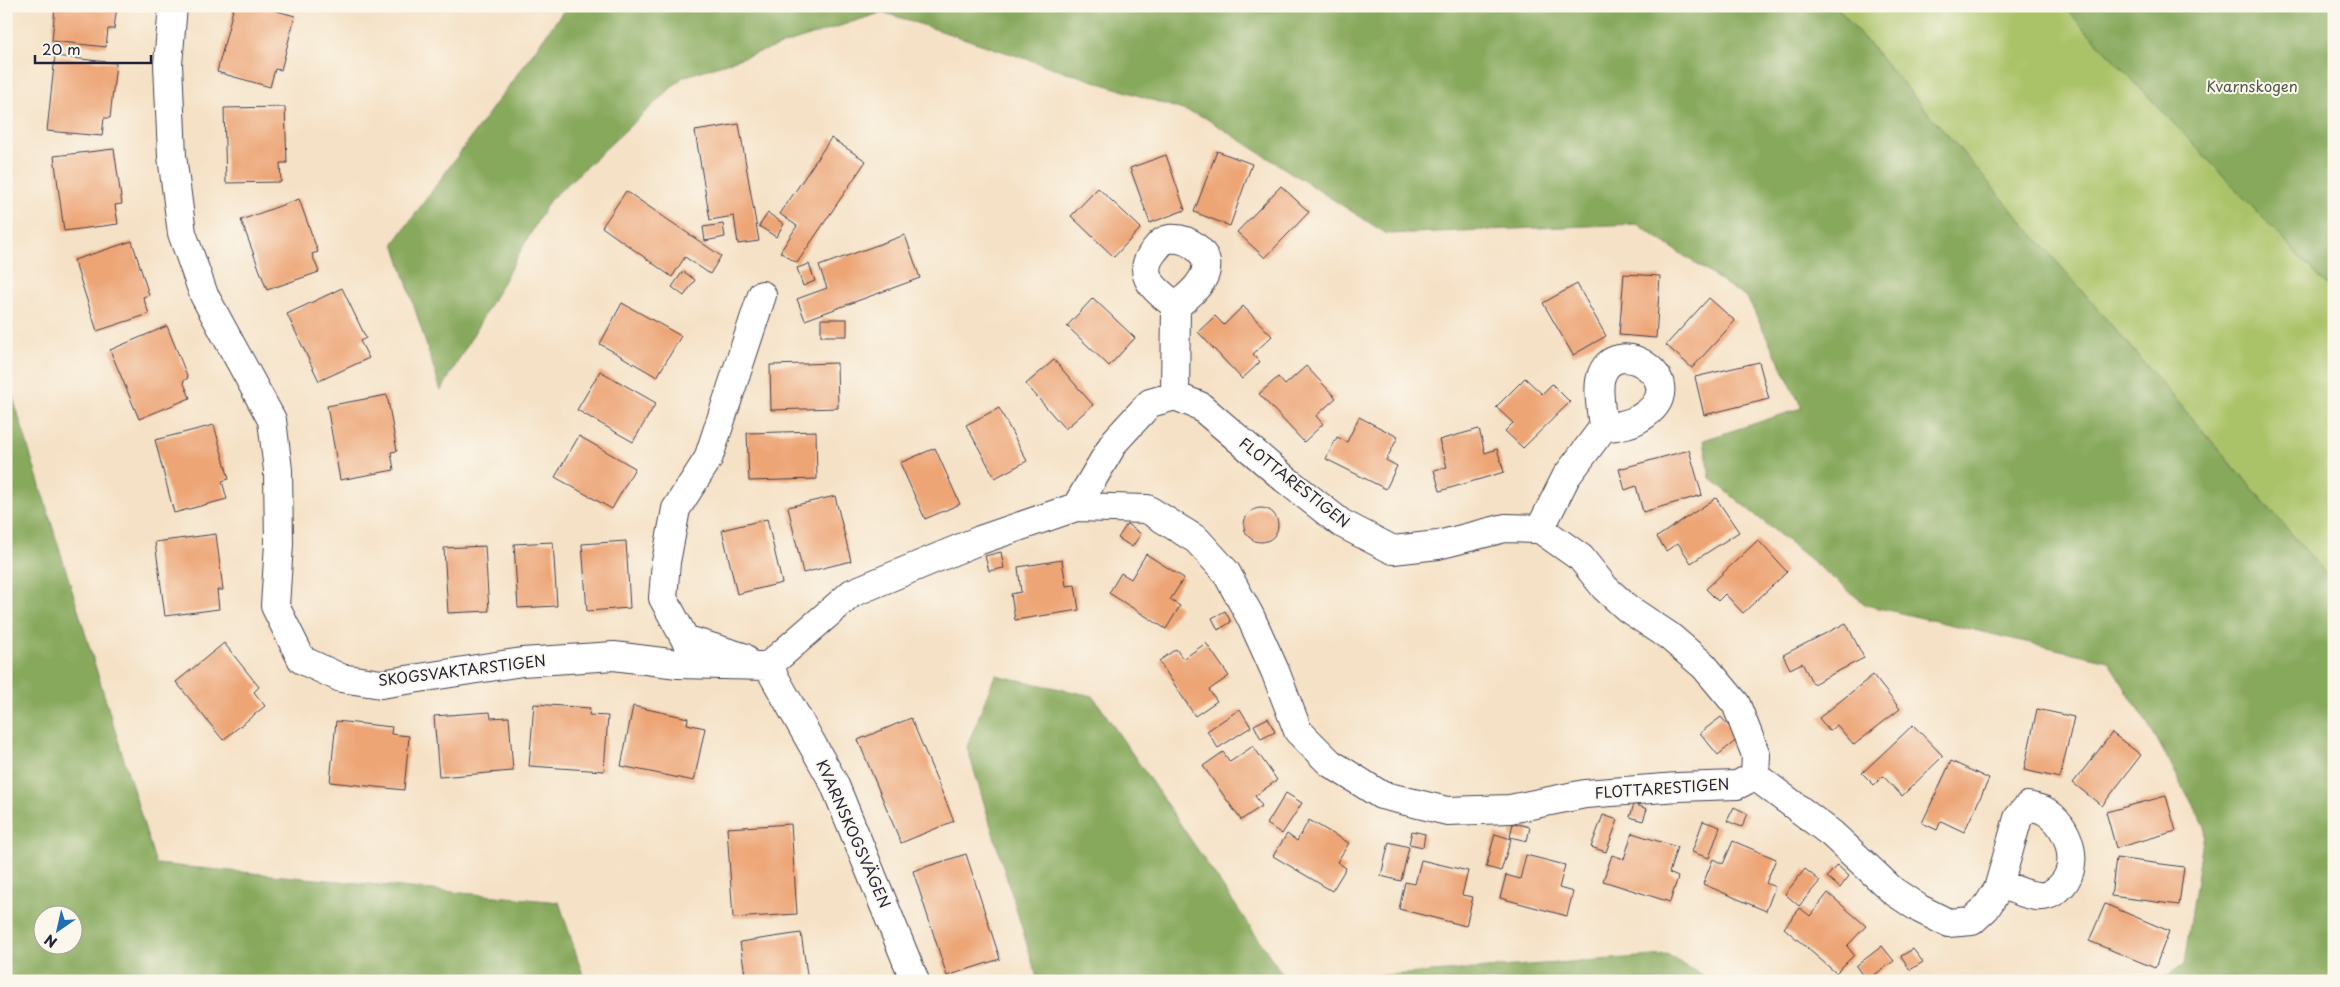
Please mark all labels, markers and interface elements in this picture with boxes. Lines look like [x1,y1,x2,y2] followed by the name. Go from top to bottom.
[35,32,151,64] scale bar
[42,37,81,60] text: 20 m
[2206,74,2298,97] park label: Kvarnskogen
[1235,431,1355,532] street label: FLOTTARESTIGEN
[377,648,547,691] street label: SKOGSVAKTARSTIGEN
[811,756,897,911] street label: KVARNSKOGSVÄGEN
[1594,771,1730,804] street label: FLOTTARESTIGEN
[32,904,82,954] north arrow
[40,929,61,953] text: N

